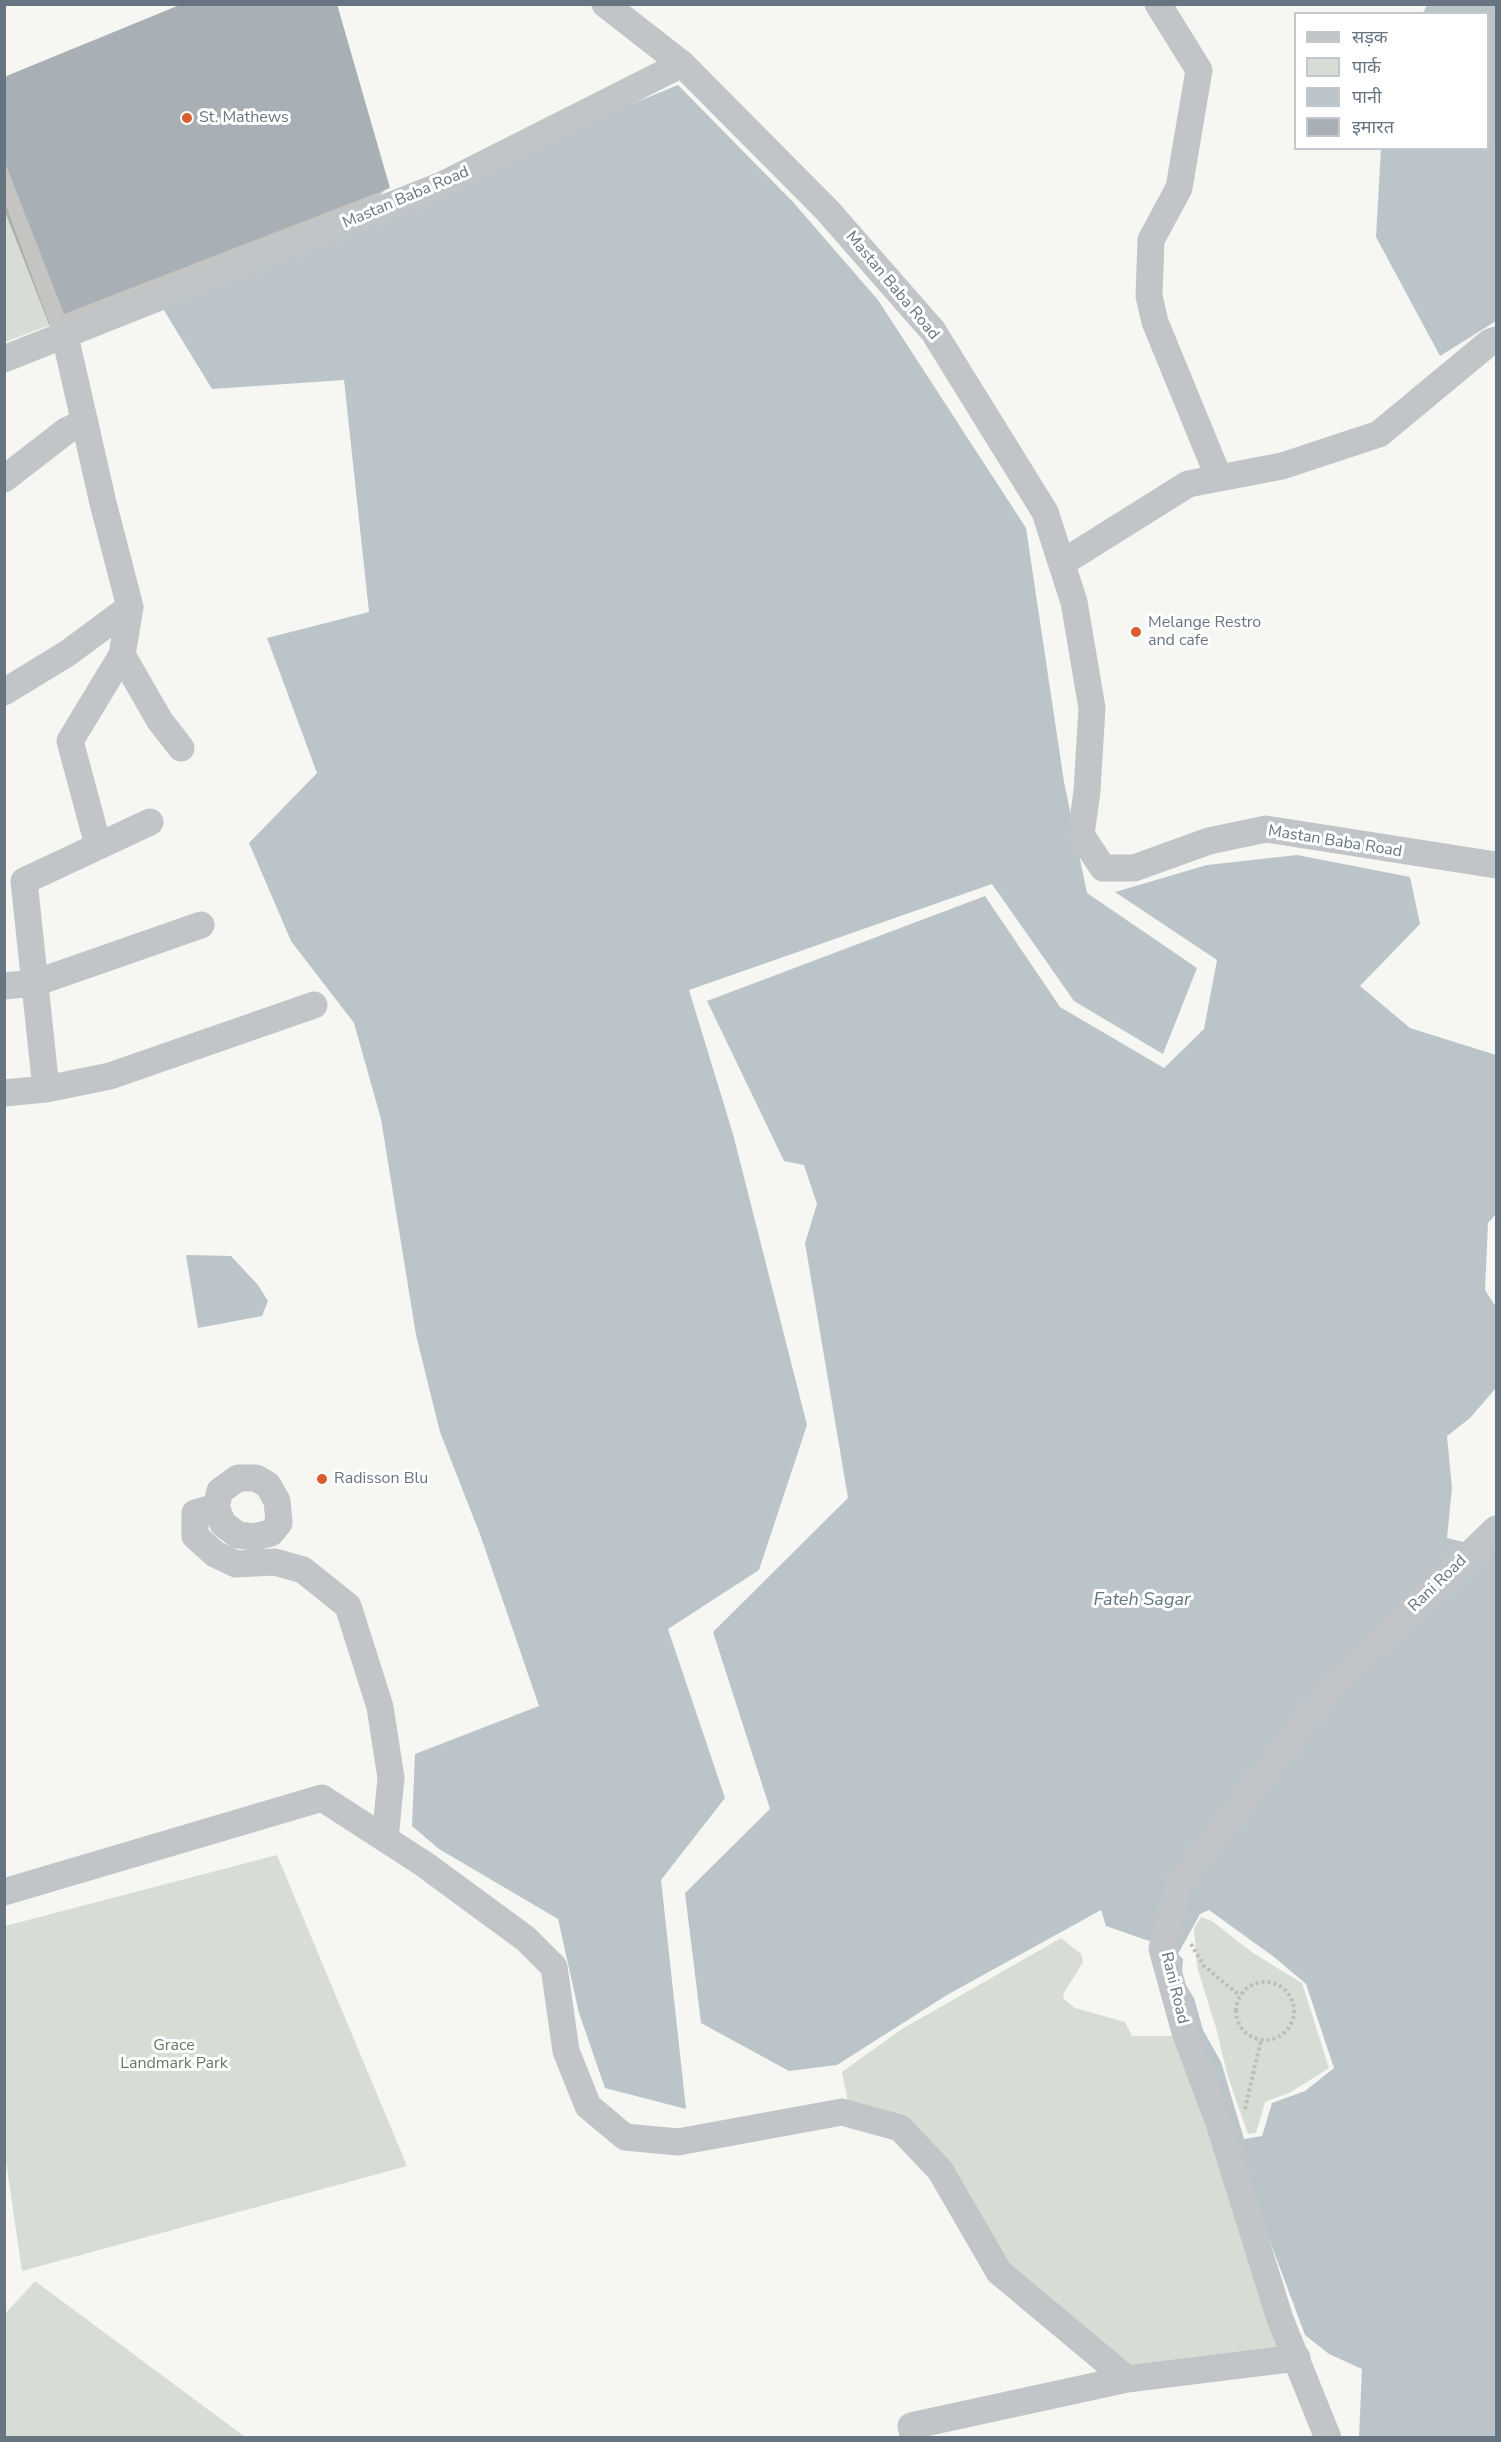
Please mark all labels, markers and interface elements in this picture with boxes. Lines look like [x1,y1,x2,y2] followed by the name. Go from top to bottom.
[1294,12,1489,150] legend
[1352,25,1388,49] text: सड़क
[1352,55,1381,79] text: पार्क
[1352,85,1382,109] text: पानी
[199,108,289,128] place label: St. Mathews
[180,111,194,125] marker: St. Mathews
[1352,115,1394,139] text: इमारत
[340,163,472,233] street label: Mastan Baba Road
[841,228,943,344] street label: Mastan Baba Road
[1148,613,1261,651] place label: Melange Restro and cafe
[1129,625,1143,639] marker: Melange Restro and cafe
[1267,822,1403,862] street label: Mastan Baba Road
[334,1469,428,1489] place label: Radisson Blu
[315,1472,329,1486] marker: Radisson Blu
[1405,1552,1471,1616] street label: Rani Road
[1094,1590,1190,1612] water label: Fateh Sagar
[1156,1950,1192,2026] street label: Rani Road
[120,2036,228,2074] park label: Grace Landmark Park

